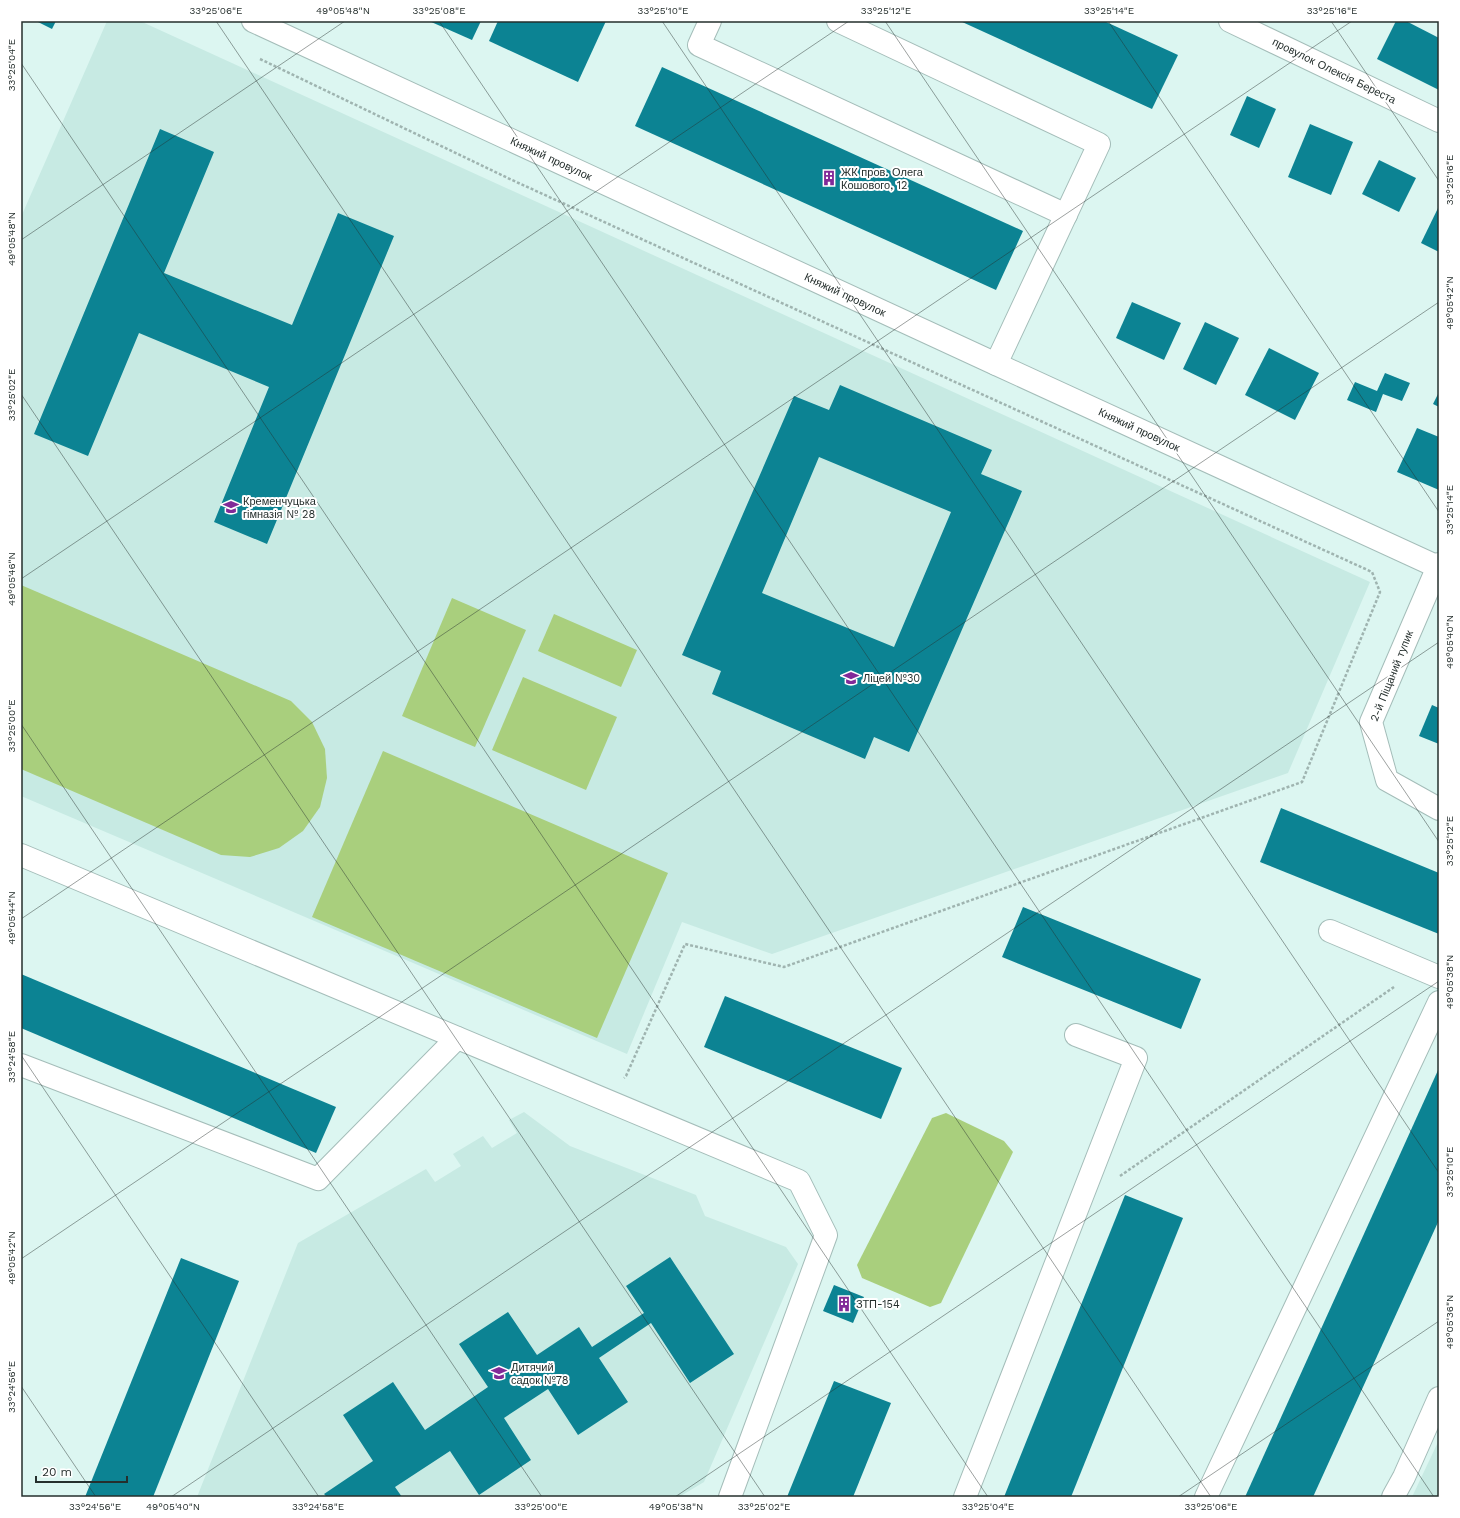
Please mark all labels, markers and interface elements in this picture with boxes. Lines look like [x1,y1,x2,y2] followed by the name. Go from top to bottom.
[190,5,242,16] text: 33°25'06"E
[316,5,370,16] text: 49°05'48"N
[412,5,466,16] text: 33°25'08"E
[638,5,688,16] text: 33°25'10"E
[861,5,911,16] text: 33°25'12"E
[1084,5,1134,16] text: 33°25'14"E
[1307,5,1357,16] text: 33°25'16"E
[1270,35,1399,107] street label: провулок Олексія Береста
[6,39,17,91] text: 33°25'04"E
[508,134,594,184] street label: Княжий провулок
[1444,155,1455,205] text: 33°25'16"E
[841,166,924,192] place label: ЖК пров. Олега Кошового, 12
[820,169,838,187] building icon: ЖК пров. Олега Кошового, 12
[6,212,17,266] text: 49°05'48"N
[802,270,888,320] street label: Княжий провулок
[1444,276,1455,330] text: 49°05'42"N
[6,369,17,421] text: 33°25'02"E
[1096,405,1182,455] street label: Княжий провулок
[1444,485,1455,535] text: 33°25'14"E
[243,495,317,521] place label: Кременчуцька гімназія № 28
[222,498,240,516] school or university icon: Кременчуцька гімназія № 28
[6,552,17,606] text: 49°05'46"N
[1444,615,1455,669] text: 49°05'40"N
[1368,628,1416,723] street label: 2-й Піщаний тупик
[842,669,860,687] school or university icon: Ліцей №30
[863,672,920,685] place label: Ліцей №30
[6,699,17,753] text: 33°25'00"E
[1444,816,1455,866] text: 33°25'12"E
[6,891,17,945] text: 49°05'44"N
[1444,955,1455,1009] text: 49°05'38"N
[6,1031,17,1083] text: 33°24'58"E
[1444,1147,1455,1197] text: 33°25'10"E
[6,1231,17,1285] text: 49°05'42"N
[835,1295,853,1313] building icon: ЗТП-154
[1444,1295,1455,1349] text: 49°05'36"N
[856,1298,900,1311] place label: ЗТП-154
[6,1361,17,1413] text: 33°24'56"E
[511,1361,569,1387] place label: Дитячий садок №78
[490,1364,508,1382] school or university icon: Дитячий садок №78
[36,1458,127,1484] scale bar
[42,1465,72,1479] text: 20 m
[69,1501,121,1512] text: 33°24'56"E
[146,1501,200,1512] text: 49°05'40"N
[292,1501,344,1512] text: 33°24'58"E
[514,1501,568,1512] text: 33°25'00"E
[649,1501,703,1512] text: 49°05'38"N
[738,1501,790,1512] text: 33°25'02"E
[962,1501,1014,1512] text: 33°25'04"E
[1185,1501,1237,1512] text: 33°25'06"E

